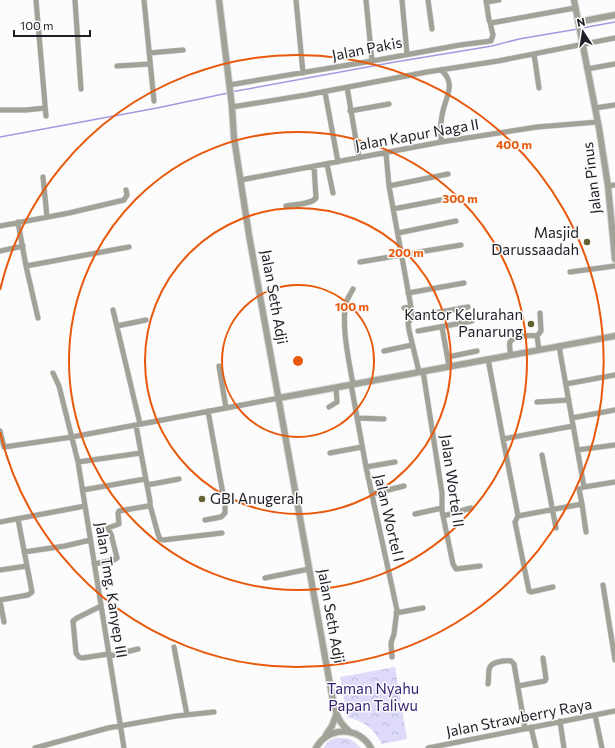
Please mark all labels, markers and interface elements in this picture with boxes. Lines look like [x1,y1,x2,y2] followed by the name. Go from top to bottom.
[14,12,90,38] scale bar
[563,12,603,52] north arrow
[575,15,586,29] text: N
[20,18,54,32] text: 100 m
[330,32,404,64] street label: Jalan Pakis
[353,114,480,154] street label: Jalan Kapur Naga II
[496,137,532,151] text: 400 m
[578,141,604,215] street label: Jalan Pinus
[442,191,478,205] text: 300 m
[491,223,579,258] place label: Masjid Darussaadah
[582,237,592,247] marker: Masjid Darussaadah
[388,245,424,259] text: 200 m
[258,248,292,346] street label: Jalan Seth Adji
[335,299,369,313] text: 100 m
[404,305,523,340] place label: Kantor Kelurahan Panarung
[526,319,536,329] marker: Kantor Kelurahan Panarung
[291,354,305,368] centre of rings
[438,433,468,528] street label: Jalan Wortel II
[371,472,409,563] street label: Jalan Wortel I
[210,489,303,507] place label: GBI Anugerah
[197,494,207,504] marker: GBI Anugerah
[92,521,132,659] street label: Jalan Tmg. Kanyep III
[315,567,349,665] street label: Jalan Seth Adji
[327,679,419,714] park label: Taman Nyahu Papan Taliwu
[444,694,593,740] street label: Jalan Strawberry Raya

